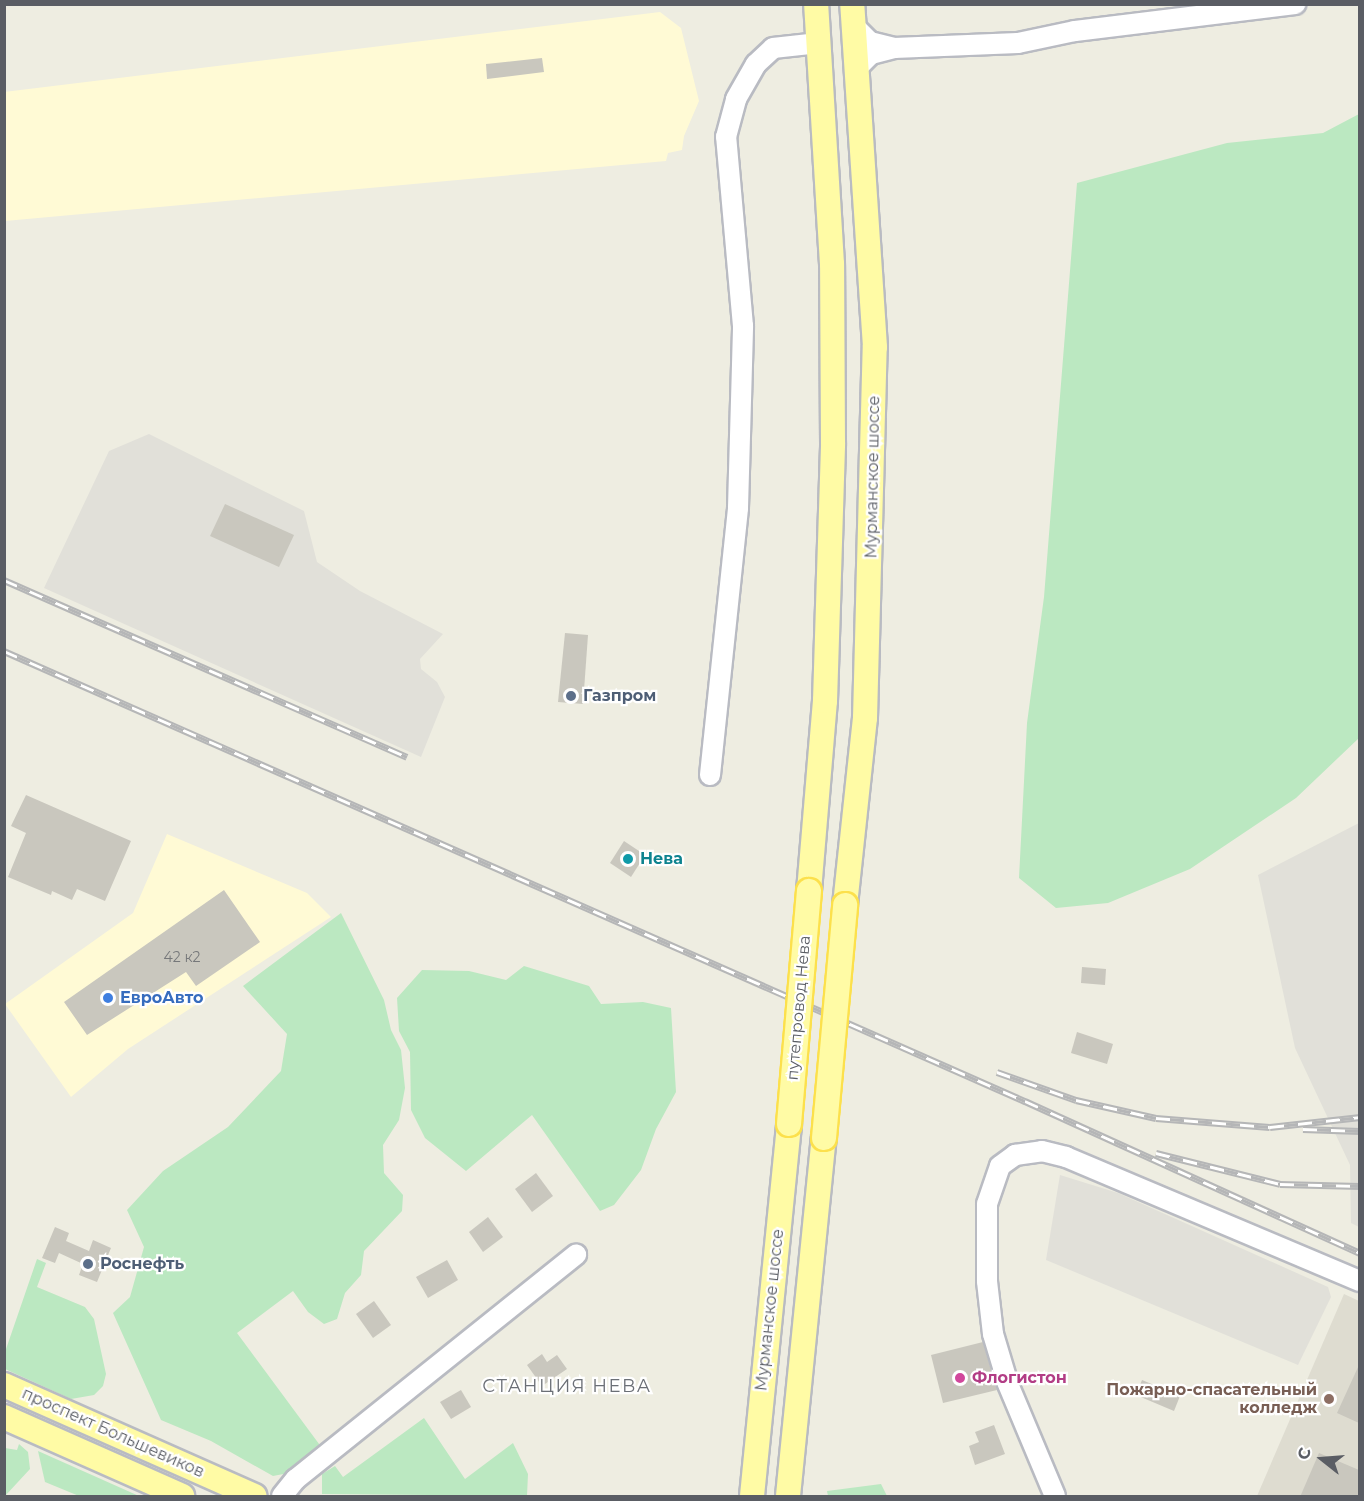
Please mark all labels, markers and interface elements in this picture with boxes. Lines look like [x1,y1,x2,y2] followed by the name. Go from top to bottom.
[862,395,884,559] street label: Мурманское шоссе
[583,686,656,706] place label: Газпром
[564,689,578,703] marker: Газпром
[640,849,683,869] place label: Нева
[621,852,635,866] marker: Нева
[783,935,815,1081] street label: путепровод Нева
[164,949,200,965] house number: 42 к2
[120,988,203,1008] place label: ЕвроАвто
[101,991,115,1005] marker: ЕвроАвто
[752,1228,788,1392] street label: Мурманское шоссе
[100,1254,184,1274] place label: Роснефть
[81,1257,95,1271] marker: Роснефть
[972,1368,1067,1388] place label: Флогистон
[953,1371,967,1385] marker: Флогистон
[482,1375,652,1397] district label: СТАНЦИЯ НЕВА
[1106,1380,1317,1418] place label: Пожарно-спасательный колледж
[19,1384,207,1482] street label: проспект Большевиков
[1322,1392,1336,1406] marker: Пожарно-спасательный колледж
[1292,1429,1352,1489] north arrow
[1294,1445,1315,1462] text: С

